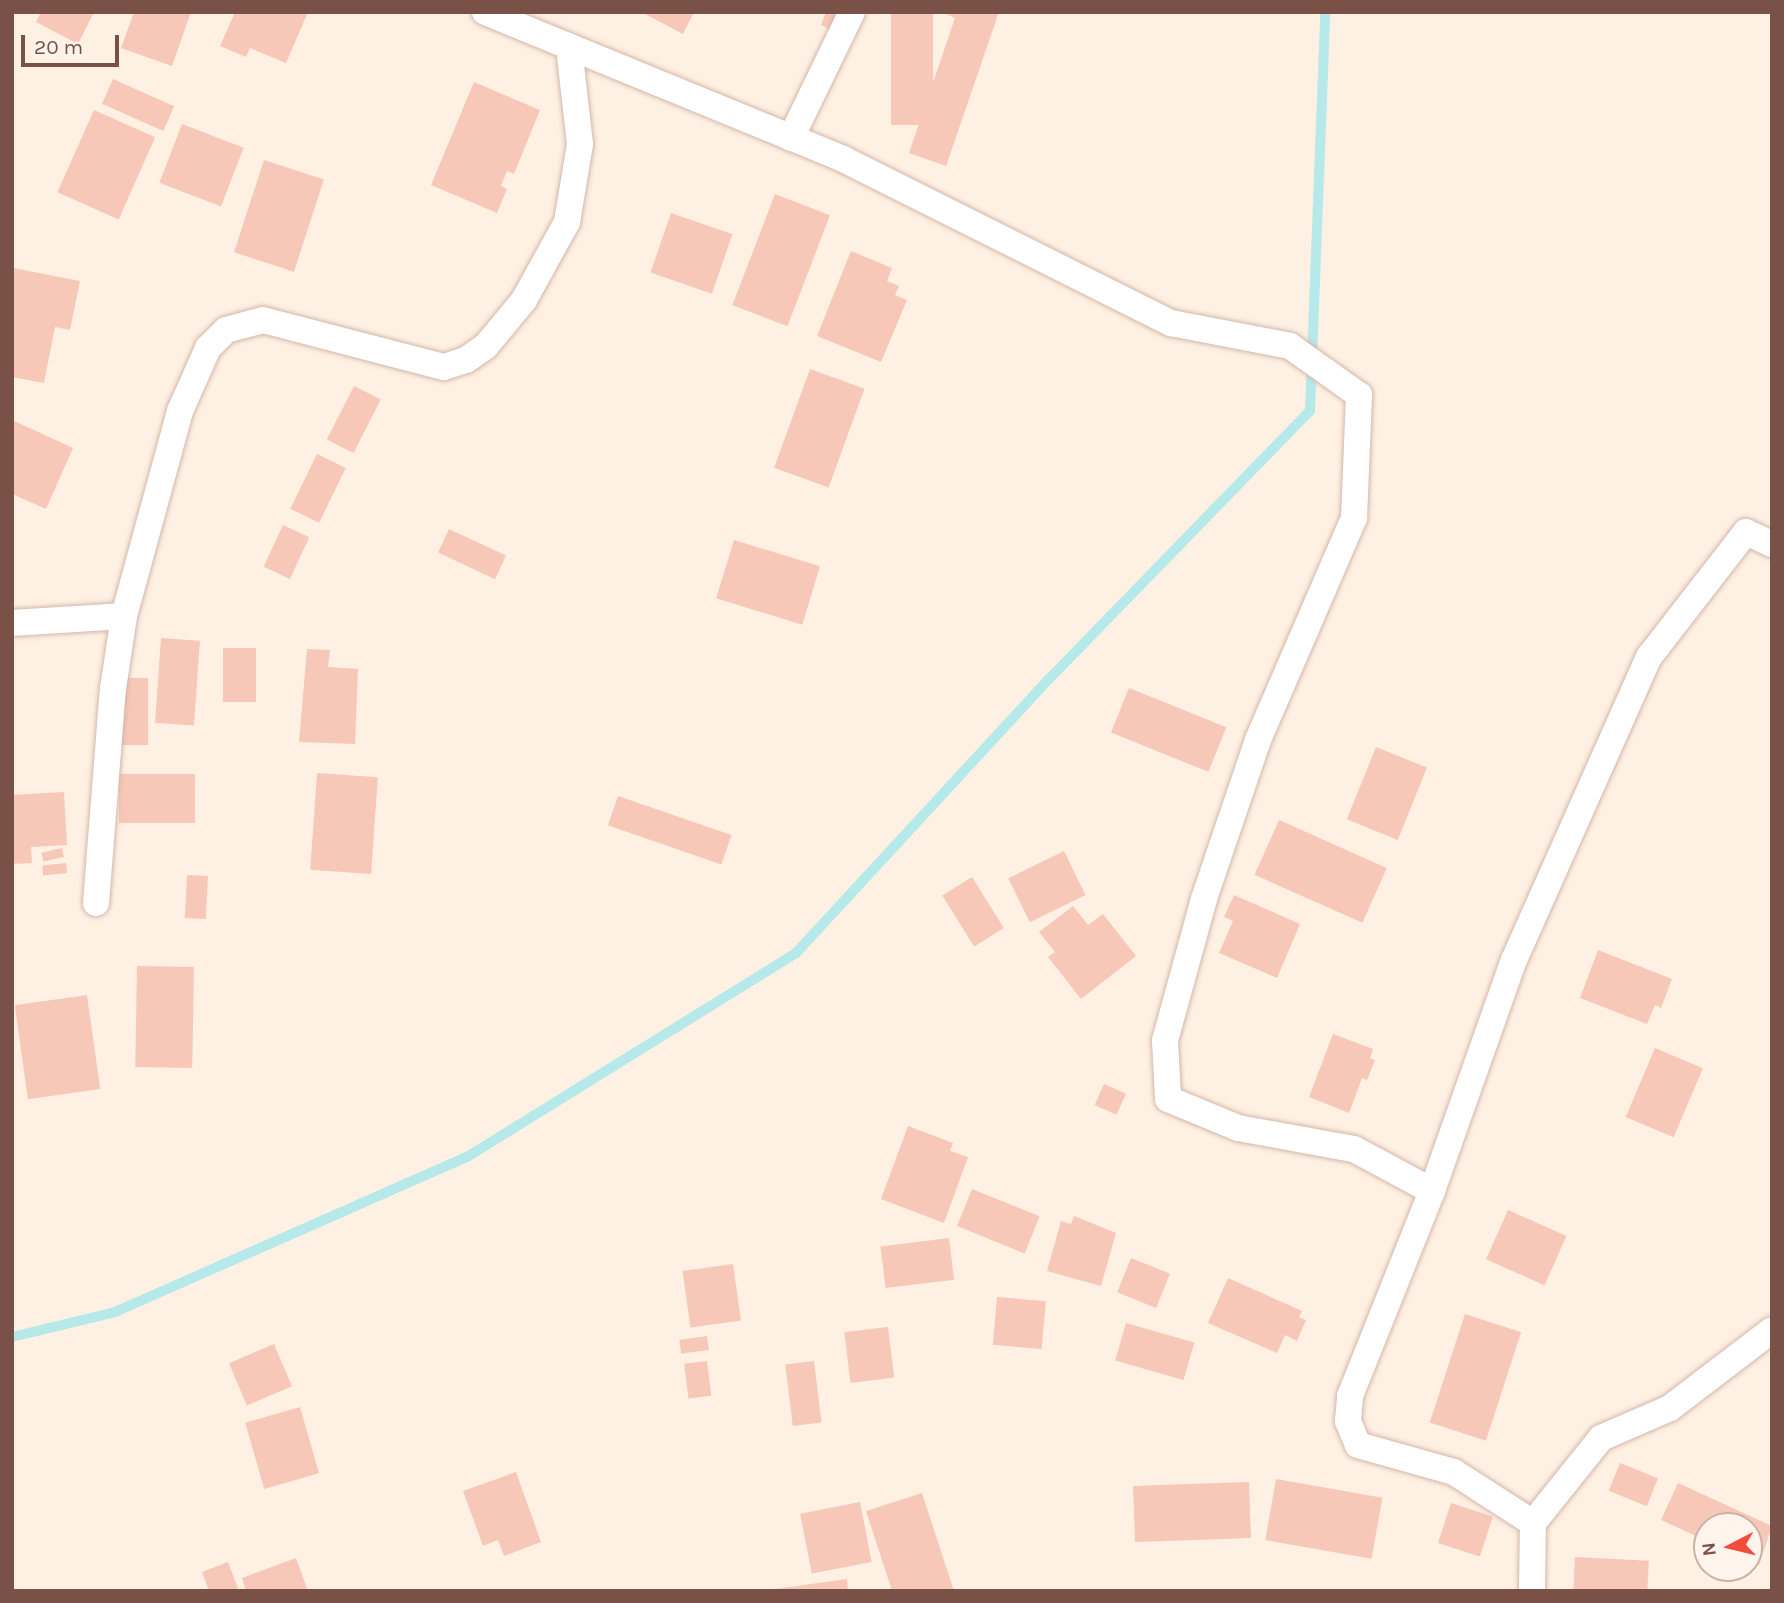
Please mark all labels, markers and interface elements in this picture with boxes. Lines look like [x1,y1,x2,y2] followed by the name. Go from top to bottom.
[24,21,122,65] scale bar
[34,35,83,59] text: 20 m
[1693,1512,1763,1582] north arrow
[1697,1541,1721,1557] text: N

